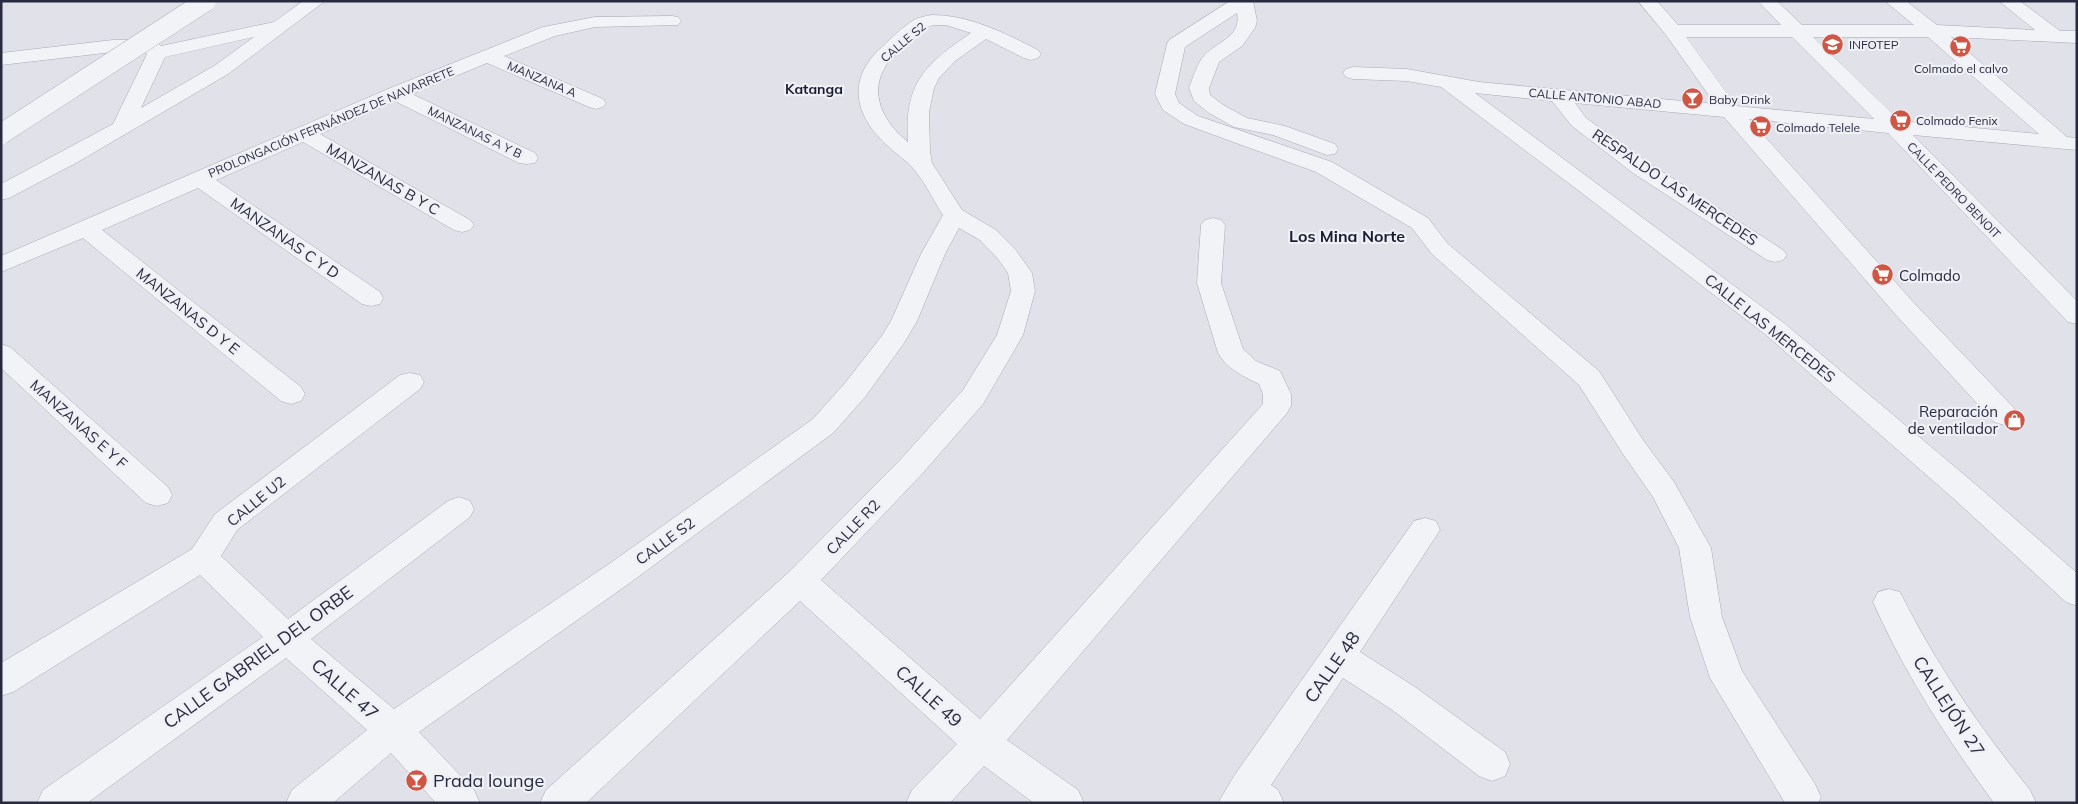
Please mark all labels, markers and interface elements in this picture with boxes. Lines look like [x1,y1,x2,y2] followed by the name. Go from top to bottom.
[877,19,929,65] street label: CALLE S2
[1821,32,1845,56] school or university icon: INFOTEP
[1949,35,1973,59] supermarket icon: Colmado el calvo
[1849,37,1899,52] place label: INFOTEP
[505,58,579,100] street label: MANZANA A
[1914,61,2008,76] place label: Colmado el calvo
[206,63,456,181] street label: PROLONGACIÓN FERNÁNDEZ DE NAVARRETE
[785,80,843,98] district label: Katanga
[1528,85,1662,111] street label: CALLE ANTONIO ABAD
[1681,87,1705,111] bar icon: Baby Drink
[1709,92,1771,107] place label: Baby Drink
[426,103,524,161] street label: MANZANAS A Y B
[1888,108,1912,132] supermarket icon: Colmado Fenix
[1916,113,1998,128] place label: Colmado Fenix
[1748,115,1772,139] supermarket icon: Colmado Telele
[1776,120,1860,135] place label: Colmado Telele
[1589,125,1761,249] street label: RESPALDO LAS MERCEDES
[323,139,443,219] street label: MANZANAS B Y C
[1904,139,2004,242] street label: CALLE PEDRO BENOIT
[227,193,343,283] street label: MANZANAS C Y D
[1289,226,1405,246] district label: Los Mina Norte
[1871,263,1895,287] supermarket icon: Colmado
[133,264,244,359] street label: MANZANAS D Y E
[1899,266,1961,285] place label: Colmado
[1701,269,1839,387] street label: CALLE LAS MERCEDES
[26,375,132,473] street label: MANZANAS E Y F
[1908,402,1999,438] place label: Reparación de ventilador
[2002,408,2026,432] shop icon: Reparación de ventilador
[223,472,289,530] street label: CALLE U2
[822,495,884,559] street label: CALLE R2
[632,513,698,569] street label: CALLE S2
[159,580,357,734] street label: CALLE GABRIEL DEL ORBE
[1299,627,1365,707] street label: CALLE 48
[1908,651,1990,761] street label: CALLEJÓN 27
[307,654,383,724] street label: CALLE 47
[891,660,967,732] street label: CALLE 49
[405,768,429,792] bar icon: Prada lounge
[433,769,544,792] place label: Prada lounge

